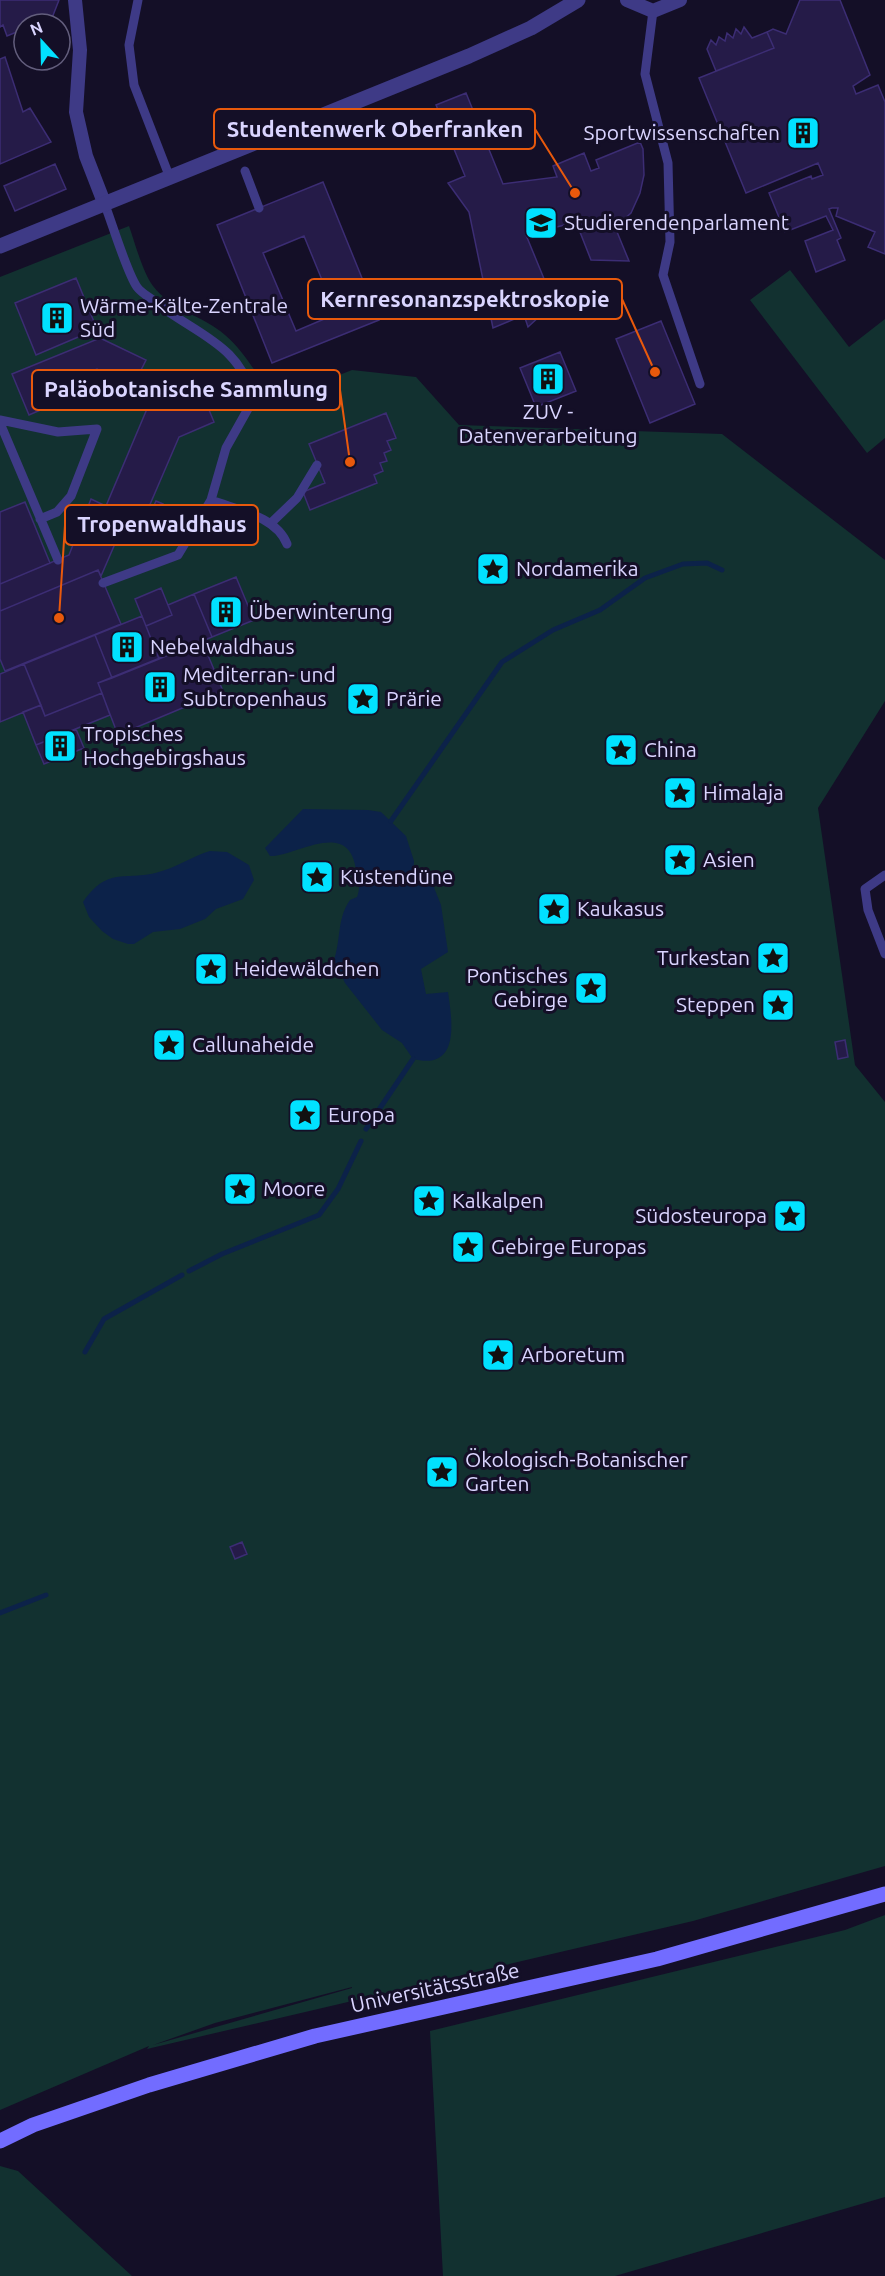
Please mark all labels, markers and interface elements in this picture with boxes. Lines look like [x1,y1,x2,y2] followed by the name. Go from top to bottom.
[12,12,72,72] north arrow
[27,18,45,39] text: N
[214,109,535,149] callout: Studentenwerk Oberfranken
[785,115,821,151] building icon: Sportwissenschaften
[227,116,523,141] text: Studentenwerk Oberfranken
[584,120,780,144] place label: Sportwissenschaften
[523,205,559,241] school or university icon: Studierendenparlament
[564,210,789,234] place label: Studierendenparlament
[308,279,622,319] callout: Kernresonanzspektroskopie
[320,286,610,311] text: Kernresonanzspektroskopie
[80,293,288,341] place label: Wärme-Kälte-Zentrale Süd
[39,300,75,336] building icon: Wärme-Kälte-Zentrale Süd
[530,361,566,397] building icon: ZUV - Datenverarbeitung
[32,370,340,410] callout: Paläobotanische Sammlung
[44,376,328,401] text: Paläobotanische Sammlung
[458,399,638,447] place label: ZUV - Datenverarbeitung
[65,505,258,545] callout: Tropenwaldhaus
[77,511,247,536] text: Tropenwaldhaus
[475,551,511,587] place icon: Nordamerika
[516,556,638,580] place label: Nordamerika
[208,594,244,630] building icon: Überwinterung
[249,599,393,623] place label: Überwinterung
[109,629,145,665] building icon: Nebelwaldhaus
[150,634,295,658] place label: Nebelwaldhaus
[183,662,336,710] place label: Mediterran- und Subtropenhaus
[142,669,178,705] building icon: Mediterran- und Subtropenhaus
[345,681,381,717] place icon: Prärie
[386,686,442,710] place label: Prärie
[83,721,246,769] place label: Tropisches Hochgebirgshaus
[42,728,78,764] building icon: Tropisches Hochgebirgshaus
[603,732,639,768] place icon: China
[644,737,697,761] place label: China
[662,775,698,811] place icon: Himalaja
[703,780,784,804] place label: Himalaja
[662,842,698,878] place icon: Asien
[703,847,755,871] place label: Asien
[299,859,335,895] place icon: Küstendüne
[340,864,453,888] place label: Küstendüne
[536,891,572,927] place icon: Kaukasus
[577,896,664,920] place label: Kaukasus
[755,940,791,976] place icon: Turkestan
[657,945,750,969] place label: Turkestan
[193,951,229,987] place icon: Heidewäldchen
[234,956,379,980] place label: Heidewäldchen
[466,963,568,1011] place label: Pontisches Gebirge
[573,970,609,1006] place icon: Pontisches Gebirge
[760,987,796,1023] place icon: Steppen
[676,992,755,1016] place label: Steppen
[151,1027,187,1063] place icon: Callunaheide
[192,1032,314,1056] place label: Callunaheide
[287,1097,323,1133] place icon: Europa
[328,1102,395,1126] place label: Europa
[222,1171,258,1207] place icon: Moore
[263,1176,325,1200] place label: Moore
[411,1183,447,1219] place icon: Kalkalpen
[452,1188,544,1212] place label: Kalkalpen
[772,1198,808,1234] place icon: Südosteuropa
[635,1203,767,1227] place label: Südosteuropa
[450,1229,486,1265] place icon: Gebirge Europas
[491,1234,646,1258] place label: Gebirge Europas
[480,1337,516,1373] place icon: Arboretum
[521,1342,625,1366] place label: Arboretum
[465,1447,688,1495] place label: Ökologisch-Botanischer Garten
[424,1454,460,1490] place icon: Ökologisch-Botanischer Garten
[348,1957,521,2017] street label: Universitätsstraße

